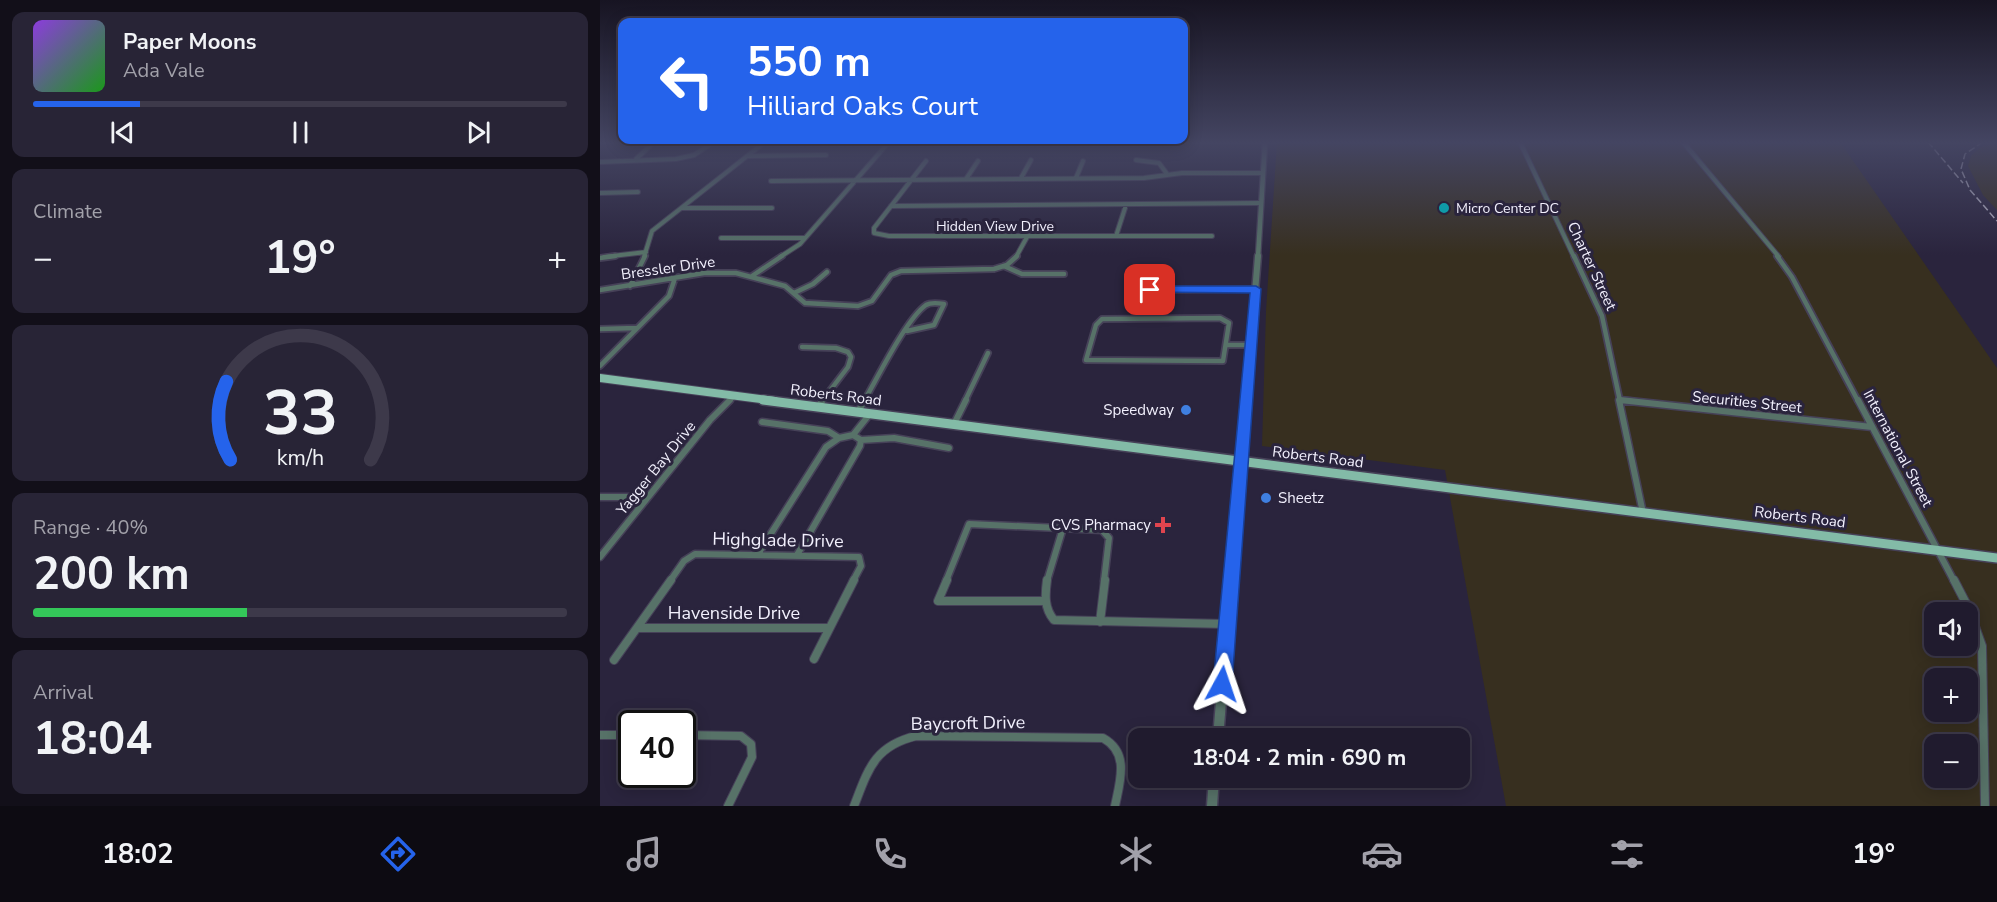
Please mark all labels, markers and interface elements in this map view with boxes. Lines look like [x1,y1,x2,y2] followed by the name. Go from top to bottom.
[123,27,257,57] text: Paper Moons
[747,34,871,91] text: 550 m
[648,42,726,120] icon: left
[123,57,205,84] text: Ada Vale
[747,88,978,125] text: Hilliard Oaks Court
[106,116,139,149] icon: previous
[284,116,317,149] icon: pause
[462,116,495,149] icon: next
[33,198,102,225] text: Climate
[1456,199,1559,218] place label: Micro Center DC
[1437,201,1451,215] marker: Micro Center DC
[936,217,1054,236] street label: Hidden View Drive
[1563,218,1622,314] street label: Charter Street
[264,228,336,289] text: 19°
[33,236,53,281] text: −
[547,236,567,281] text: +
[620,251,716,285] street label: Bressler Drive
[1124,264,1175,315] pin
[1133,273,1166,306] icon: arrive
[263,371,337,456] text: 33
[789,379,883,411] street label: Roberts Road
[1691,386,1804,418] street label: Securities Street
[1859,386,1938,511] street label: International Street
[1103,400,1174,420] place label: Speedway
[1179,403,1193,417] marker: Speedway
[611,417,700,520] street label: Yagger Bay Drive
[1271,441,1365,473] street label: Roberts Road
[276,443,324,473] text: km/h
[1278,488,1324,508] place label: Sheetz
[1259,491,1273,505] marker: Sheetz
[1753,501,1847,533] street label: Roberts Road
[33,514,148,541] text: Range · 40%
[1051,515,1151,535] place label: CVS Pharmacy
[1156,518,1170,532] marker: CVS Pharmacy
[712,527,844,553] street label: Highglade Drive
[33,544,190,605] text: 200 km
[668,601,800,625] street label: Havenside Drive
[1924,602,1978,788] map controls
[1924,602,1978,656] button: sound
[1190,652,1254,716] position arrow
[1924,668,1978,722] button: +
[33,679,93,706] text: Arrival
[33,709,152,770] text: 18:04
[618,710,696,788] speed limit sign: 40
[911,710,1025,736] street label: Baycroft Drive
[1924,734,1978,788] button: −
[1192,743,1406,773] text: 18:04 · 2 min · 690 m
[377,833,419,875] icon: directions
[623,833,665,875] icon: music
[869,833,911,875] icon: phone
[1115,833,1157,875] icon: climate
[1361,833,1403,875] icon: car
[1606,833,1648,875] icon: filters
[102,836,173,873] text: 18:02
[1852,836,1895,873] text: 19°

